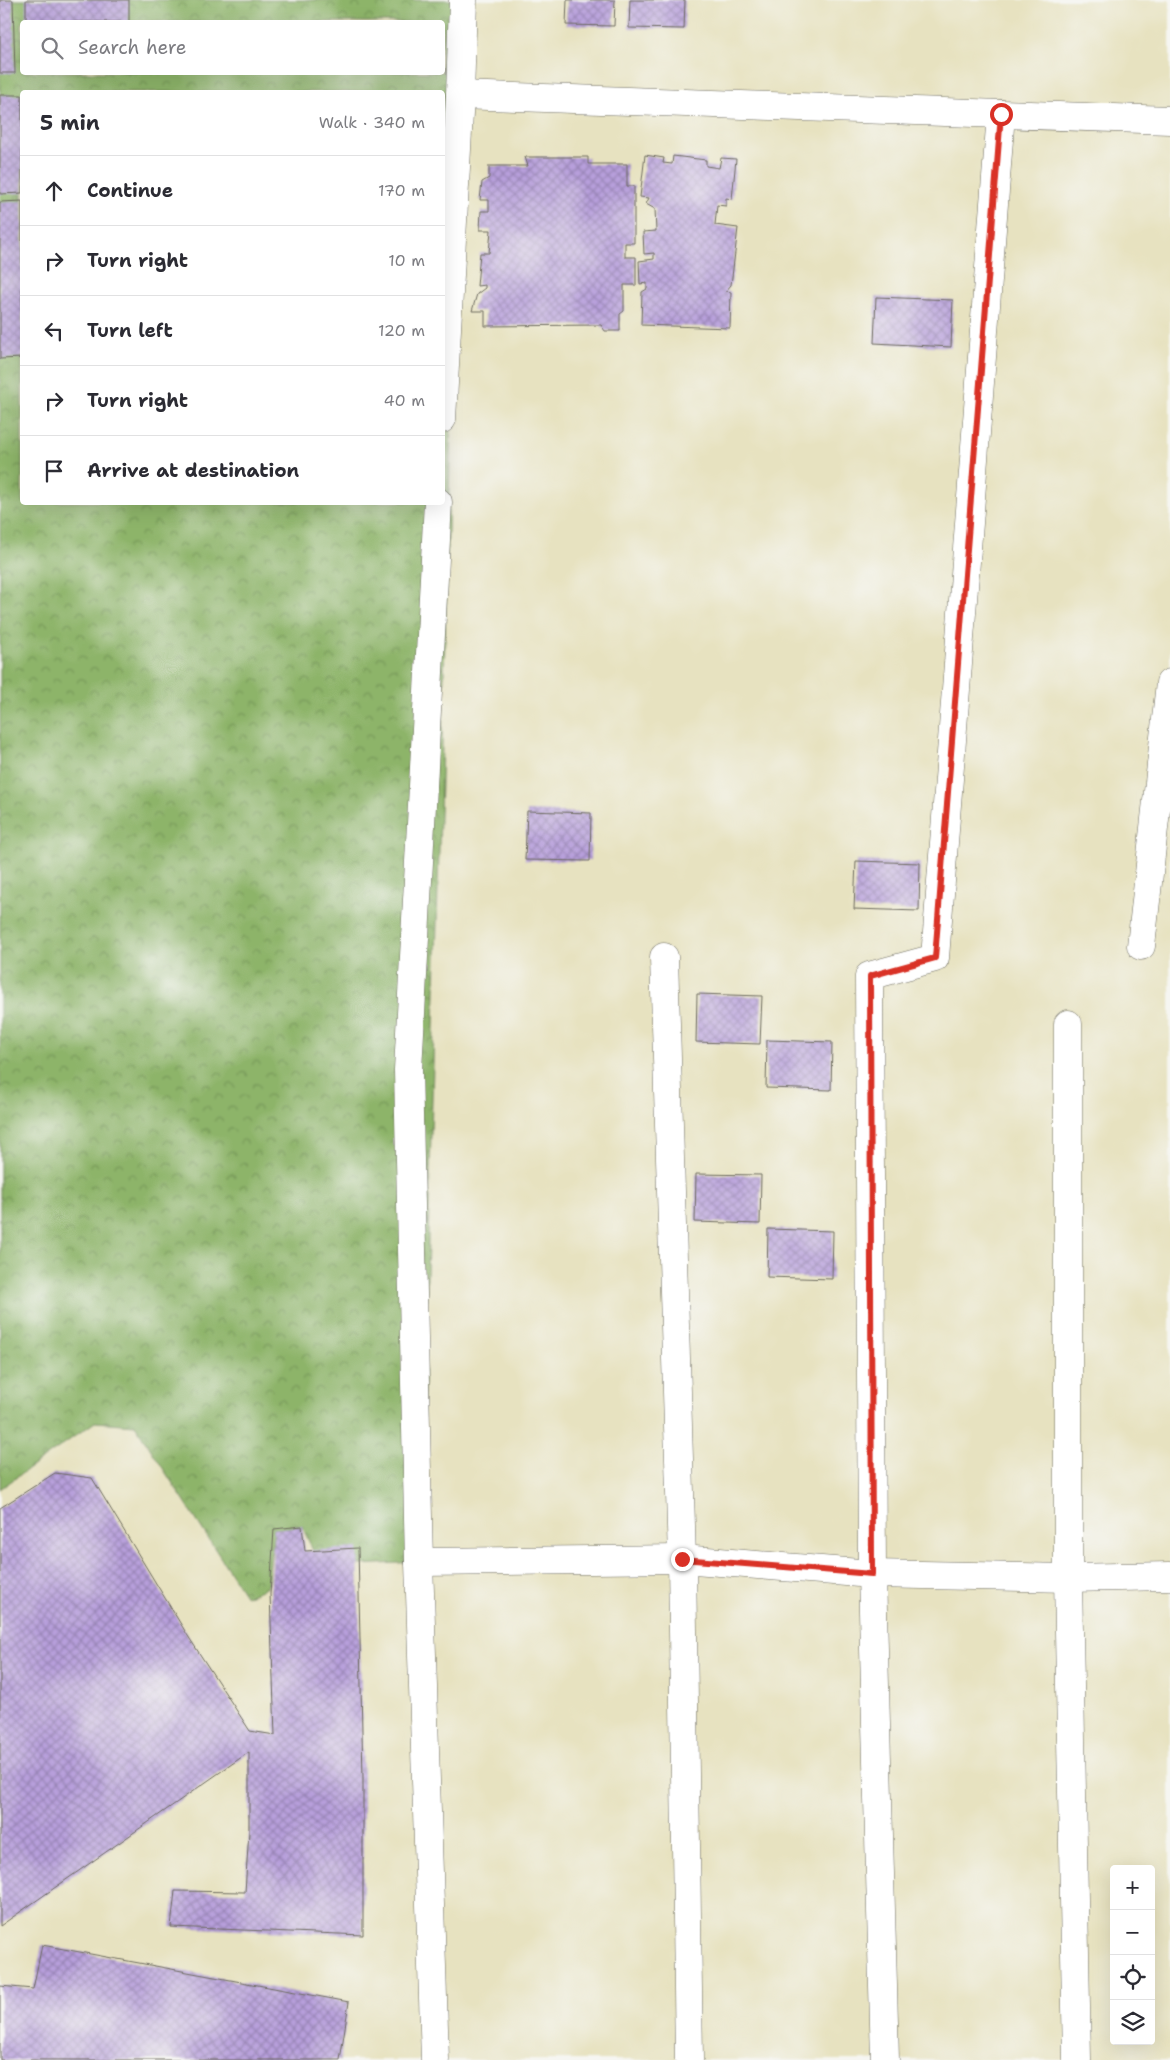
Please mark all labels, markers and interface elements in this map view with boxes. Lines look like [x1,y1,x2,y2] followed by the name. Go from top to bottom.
[20,20,445,75] search box
[38,34,66,62] icon: search
[78,35,187,60] text: Search here
[990,103,1013,126] route start
[40,109,100,137] text: 5 min
[319,112,425,133] text: Walk · 340 m
[40,177,68,205] icon: ahead
[87,178,173,203] text: Continue
[378,180,425,201] text: 170 m
[40,247,68,275] icon: right
[87,248,188,273] text: Turn right
[388,250,425,271] text: 10 m
[40,317,68,345] icon: left
[87,318,173,343] text: Turn left
[378,320,425,341] text: 120 m
[40,387,68,415] icon: right
[87,388,188,413] text: Turn right
[383,390,425,411] text: 40 m
[40,457,68,485] icon: arrive
[87,458,299,483] text: Arrive at destination
[671,1548,694,1571] route end
[1110,1865,1155,2045] map controls
[1110,1865,1155,1910] button: +
[1110,1910,1155,1955] button: −
[1110,1955,1155,2000] button: locate
[1110,2000,1155,2045] button: layers

